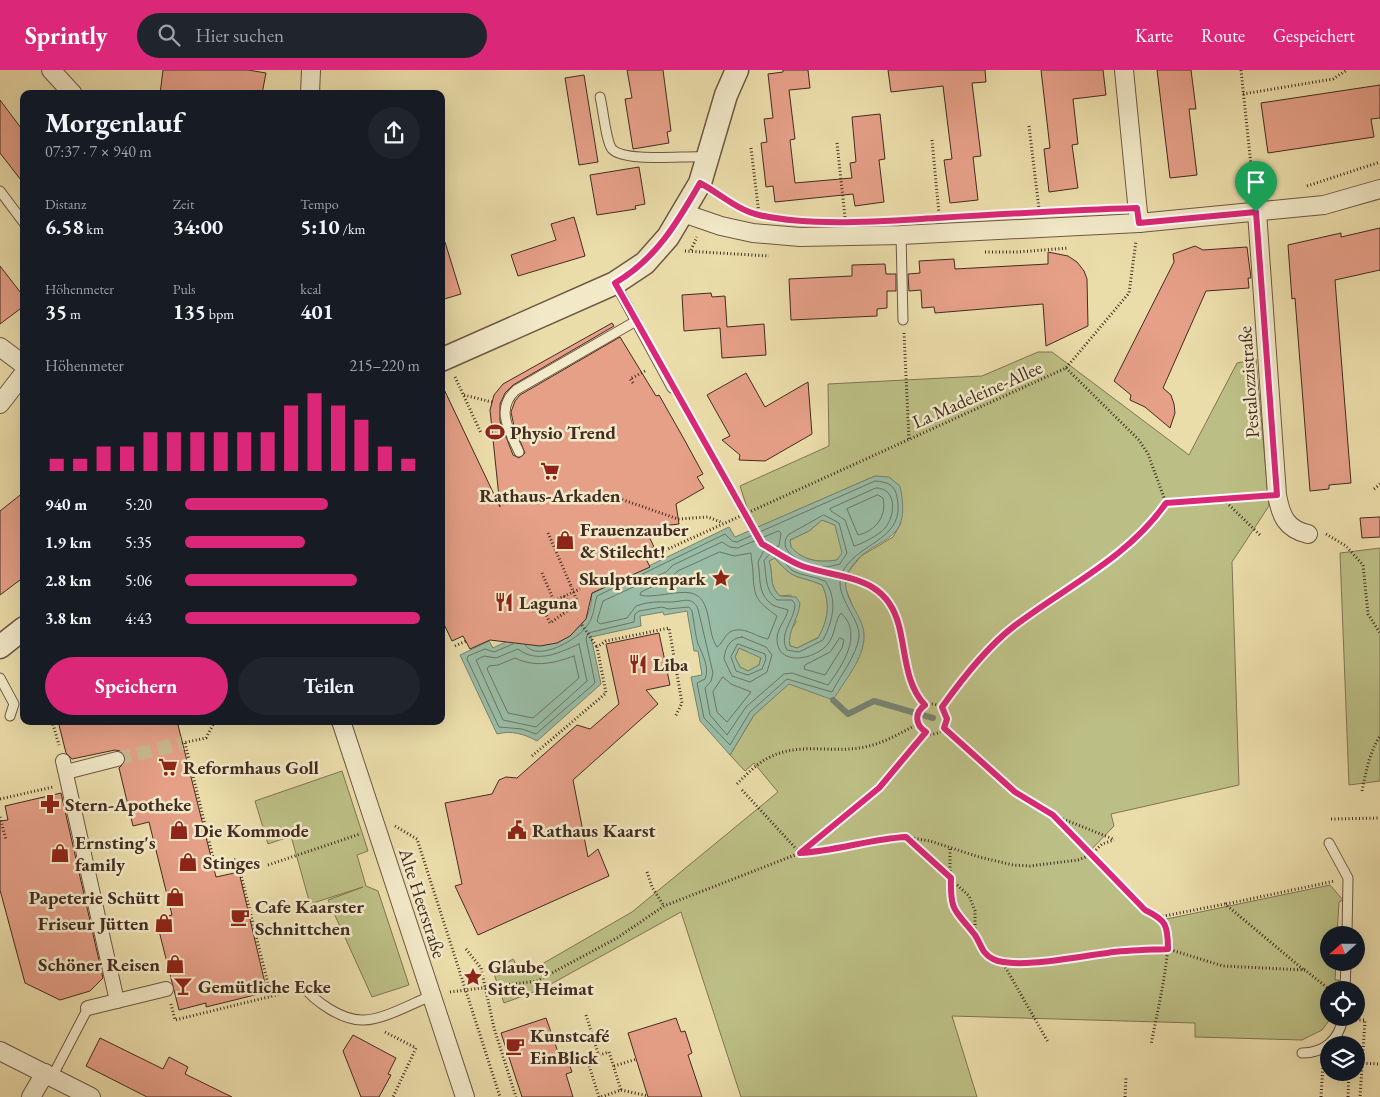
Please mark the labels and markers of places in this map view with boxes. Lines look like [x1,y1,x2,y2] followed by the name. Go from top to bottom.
[1235,161,1277,212] pin
[510,420,617,445] place label: Physio Trend
[484,421,506,443] sports icon: Physio Trend
[539,460,561,482] supermarket icon: Rathaus-Arkaden
[479,483,621,508] place label: Rathaus-Arkaden
[580,517,689,564] place label: Frauenzauber & Stilecht!
[554,529,576,551] shop icon: Frauenzauber & Stilecht!
[579,566,707,591] place label: Skulpturenpark
[710,567,732,589] place icon: Skulpturenpark
[519,590,578,615] place label: Laguna
[493,591,515,613] restaurant icon: Laguna
[653,652,689,677] place label: Liba
[627,653,649,675] restaurant icon: Liba
[183,755,320,780] place label: Reformhaus Goll
[157,756,179,778] supermarket icon: Reformhaus Goll
[65,792,191,817] place label: Stern-Apotheke
[39,793,61,815] pharmacy icon: Stern-Apotheke
[194,818,309,843] place label: Die Kommode
[532,818,656,843] place label: Rathaus Kaarst
[168,819,190,841] shop icon: Die Kommode
[506,819,528,841] public building icon: Rathaus Kaarst
[75,830,156,877] place label: Ernsting's family
[49,842,71,864] shop icon: Ernsting's family
[203,850,260,875] place label: Stinges
[177,851,199,873] shop icon: Stinges
[29,885,160,910] place label: Papeterie Schütt
[164,886,186,908] shop icon: Papeterie Schütt
[255,894,364,941] place label: Cafe Kaarster Schnittchen
[229,906,251,928] cafe icon: Cafe Kaarster Schnittchen
[38,911,149,936] place label: Friseur Jütten
[153,912,175,934] shop icon: Friseur Jütten
[38,952,160,977] place label: Schöner Reisen
[164,953,186,975] shop icon: Schöner Reisen
[488,954,594,1001] place label: Glaube, Sitte, Heimat
[462,966,484,988] place icon: Glaube, Sitte, Heimat
[198,974,331,999] place label: Gemütliche Ecke
[172,975,194,997] bar icon: Gemütliche Ecke
[530,1023,609,1070] place label: Kunstcafé EinBlick
[504,1035,526,1057] cafe icon: Kunstcafé EinBlick

